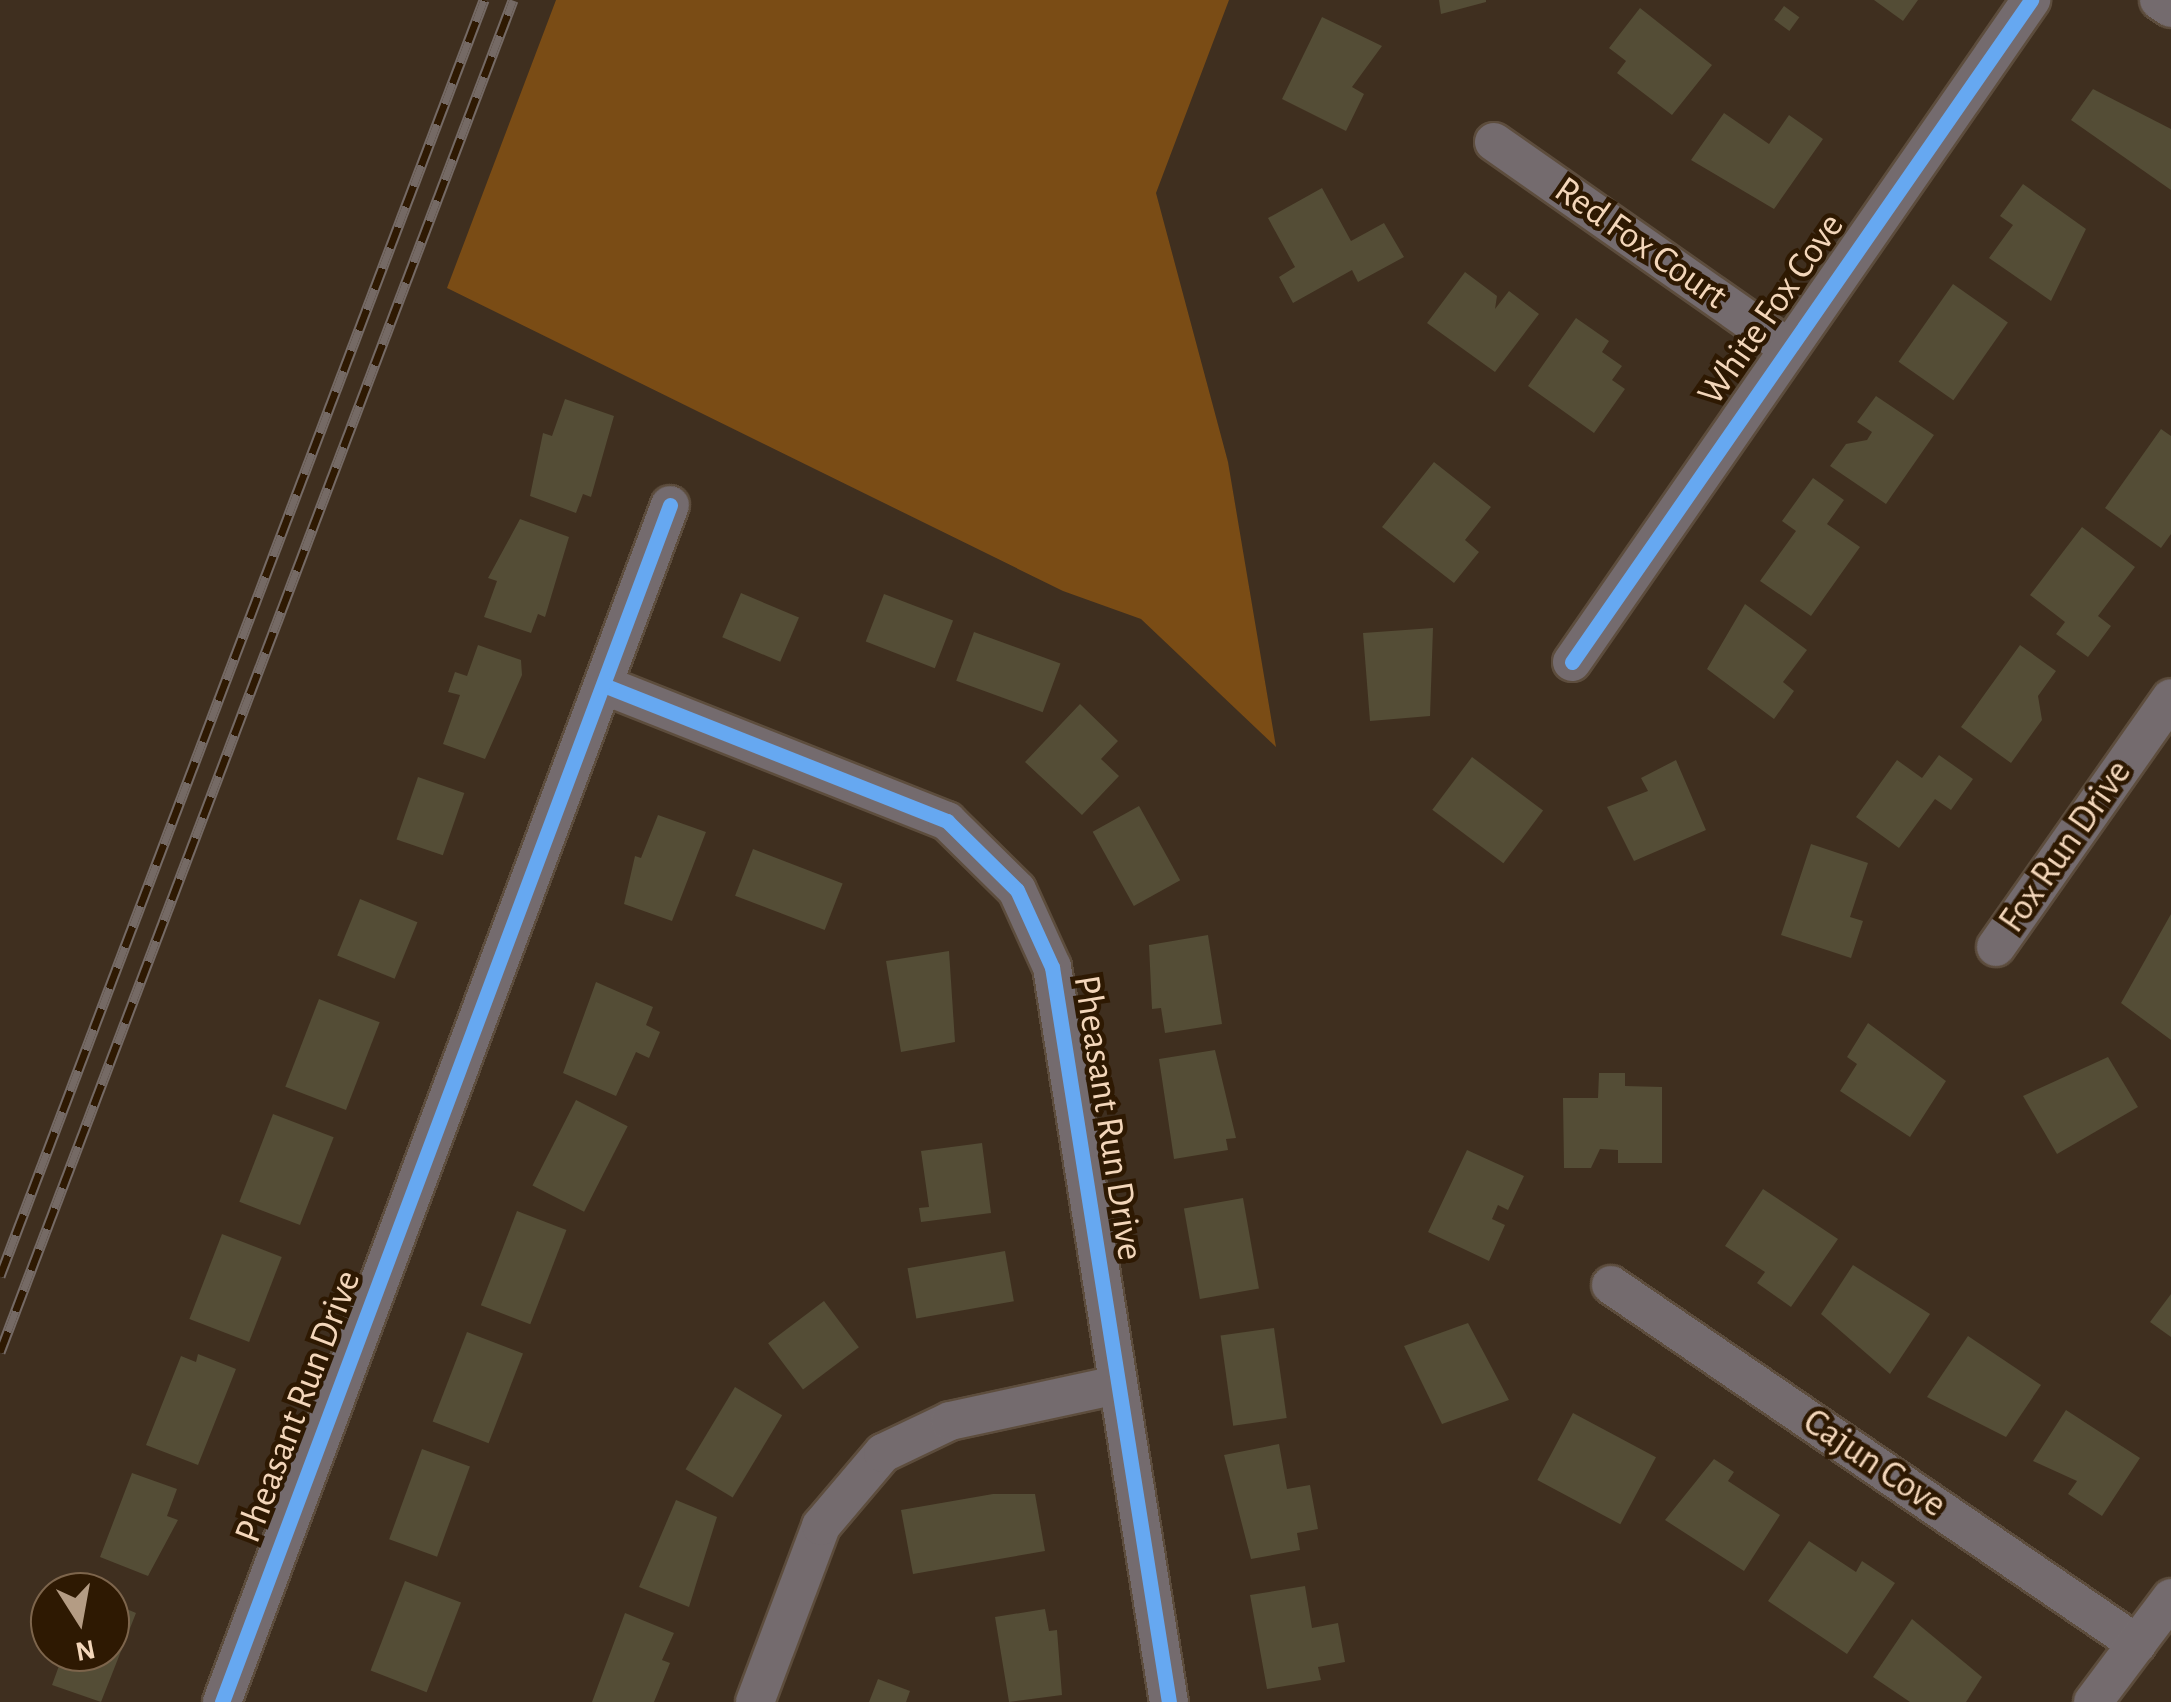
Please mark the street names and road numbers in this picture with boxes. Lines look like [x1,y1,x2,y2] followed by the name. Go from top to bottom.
[1545,168,1735,320] street label: Red Fox Court
[1689,205,1855,415] street label: White Fox Cove
[1990,752,2142,942] street label: Fox Run Drive
[1062,972,1152,1264] street label: Pheasant Run Drive
[226,1264,372,1550] street label: Pheasant Run Drive
[1794,1400,1954,1528] street label: Cajun Cove

